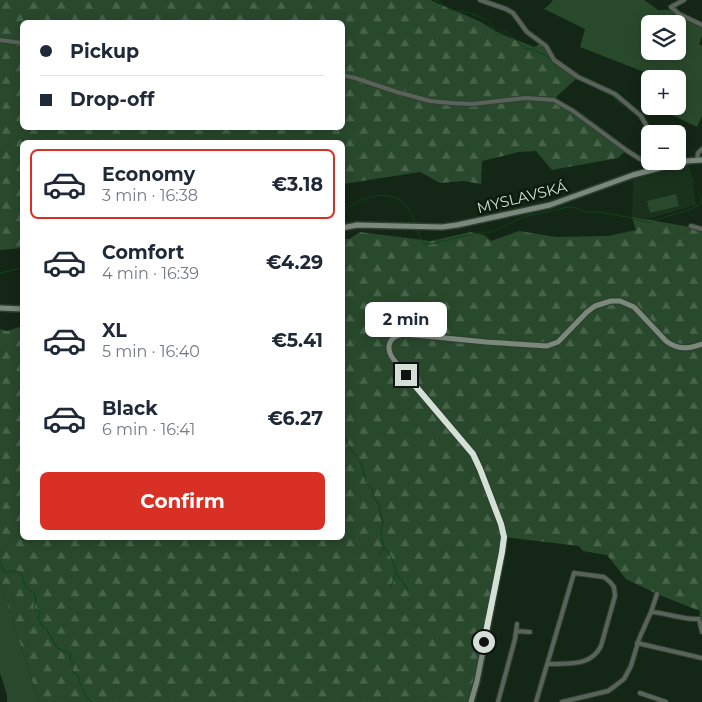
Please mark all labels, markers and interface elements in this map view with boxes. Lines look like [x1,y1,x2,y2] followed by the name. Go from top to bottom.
[641,15,686,170] map controls
[641,15,686,60] button: layers
[70,40,139,63] text: Pickup
[641,70,686,115] button: +
[70,88,154,111] text: Drop-off
[641,125,686,170] button: −
[42,162,87,207] icon: car
[102,163,195,186] text: Economy
[272,173,323,196] text: €3.18
[475,177,569,217] street label: MYSLAVSKÁ
[102,186,198,205] text: 3 min · 16:38
[42,240,87,285] icon: car
[102,241,184,264] text: Comfort
[266,251,323,274] text: €4.29
[102,264,199,283] text: 4 min · 16:39
[365,302,447,338] callout: 2 min
[383,310,429,329] text: 2 min
[42,318,87,363] icon: car
[102,319,127,342] text: XL
[271,329,323,352] text: €5.41
[102,342,200,361] text: 5 min · 16:40
[395,364,417,386] route end
[42,396,87,441] icon: car
[102,397,158,420] text: Black
[267,407,323,430] text: €6.27
[102,420,195,439] text: 6 min · 16:41
[40,472,325,530] button: Confirm
[473,631,495,653] route start

